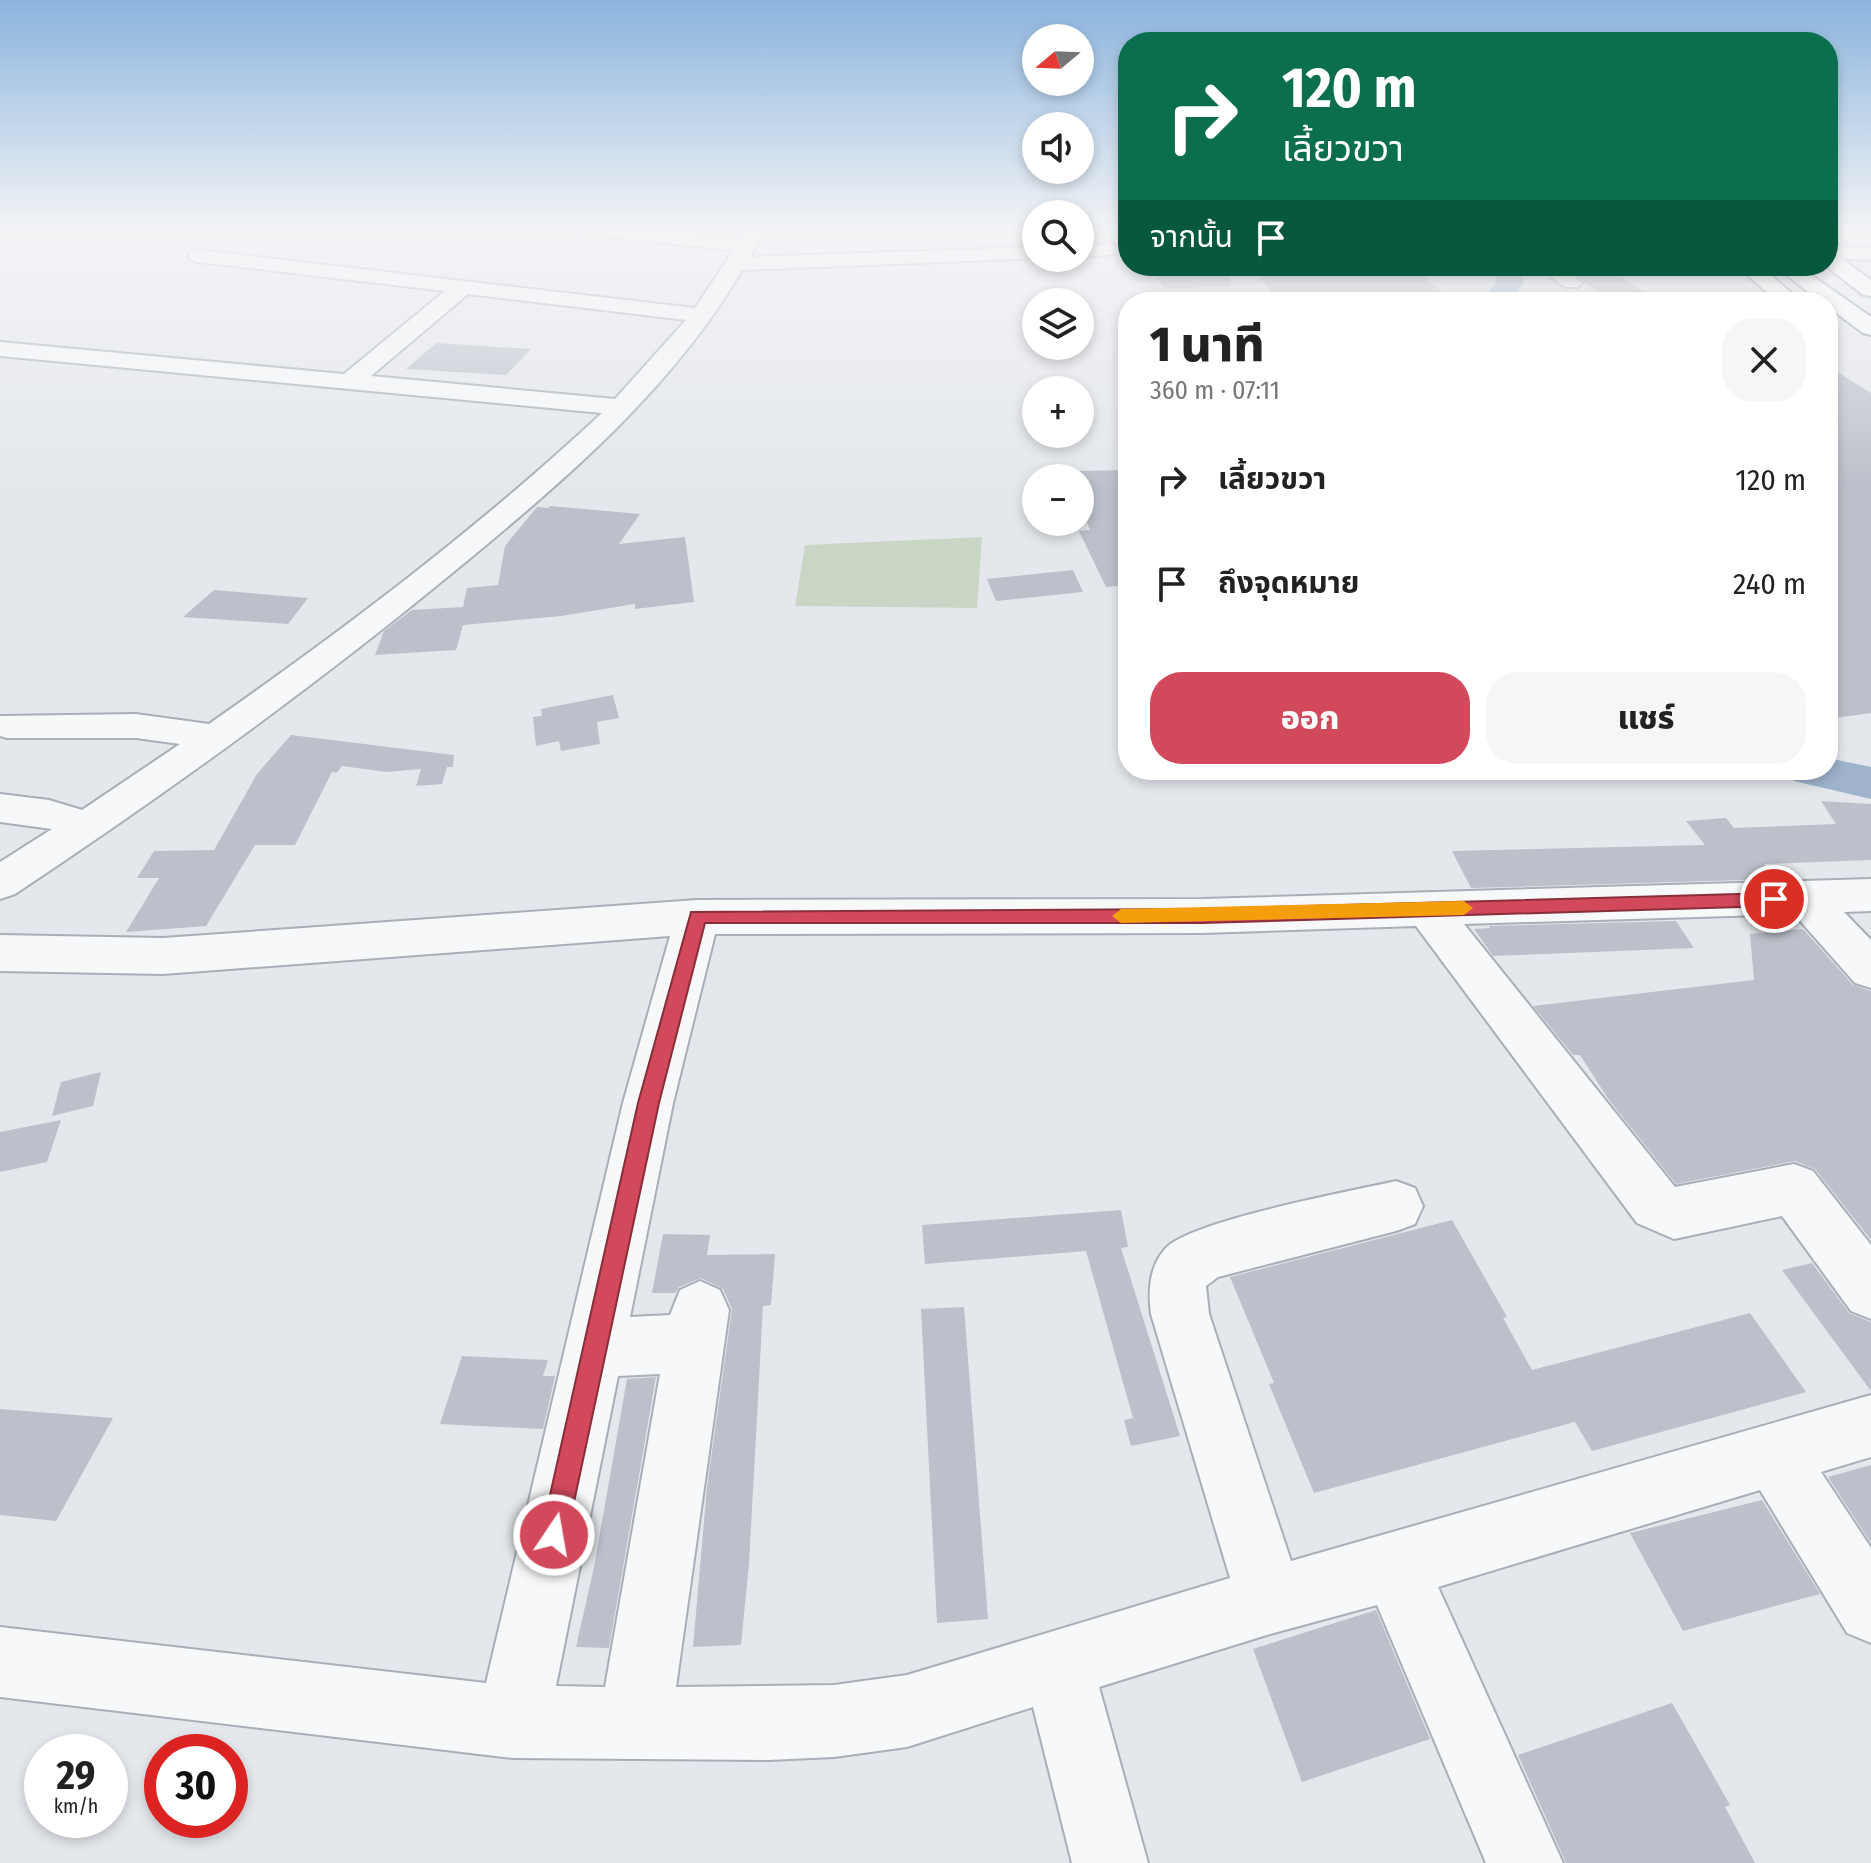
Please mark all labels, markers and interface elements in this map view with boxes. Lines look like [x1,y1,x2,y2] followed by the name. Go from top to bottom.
[1022,24,1094,96] north arrow
[1022,24,1094,536] map controls
[1282,55,1417,122] text: 120 m
[1150,64,1254,168] icon: right
[1022,112,1094,184] button: sound
[1282,127,1404,171] text: เลี้ยวขวา
[1022,200,1094,272] button: search
[1249,216,1293,260] icon: arrive
[1150,219,1233,255] text: จากนั้น
[1022,288,1094,360] button: layers
[1150,316,1265,374] text: 1 นาที
[1722,318,1806,402] button: close
[1150,375,1280,406] text: 360 m · 07:11
[1022,376,1094,448] button: +
[1150,458,1194,502] icon: right
[1218,461,1326,497] text: เลี้ยวขวา
[1735,462,1806,498] text: 120 m
[1022,464,1094,536] button: −
[1150,562,1194,606] icon: arrive
[1218,565,1359,601] text: ถึงจุดหมาย
[1733,566,1806,602] text: 240 m
[1150,672,1470,764] button: ออก
[1486,672,1806,764] button: แชร์
[1740,865,1808,933] pin
[1752,877,1796,921] icon: arrive
[512,1493,596,1577] position arrow
[144,1734,248,1838] speed limit sign: 30
[56,1752,95,1800] text: 29
[54,1794,98,1818] text: km/h

